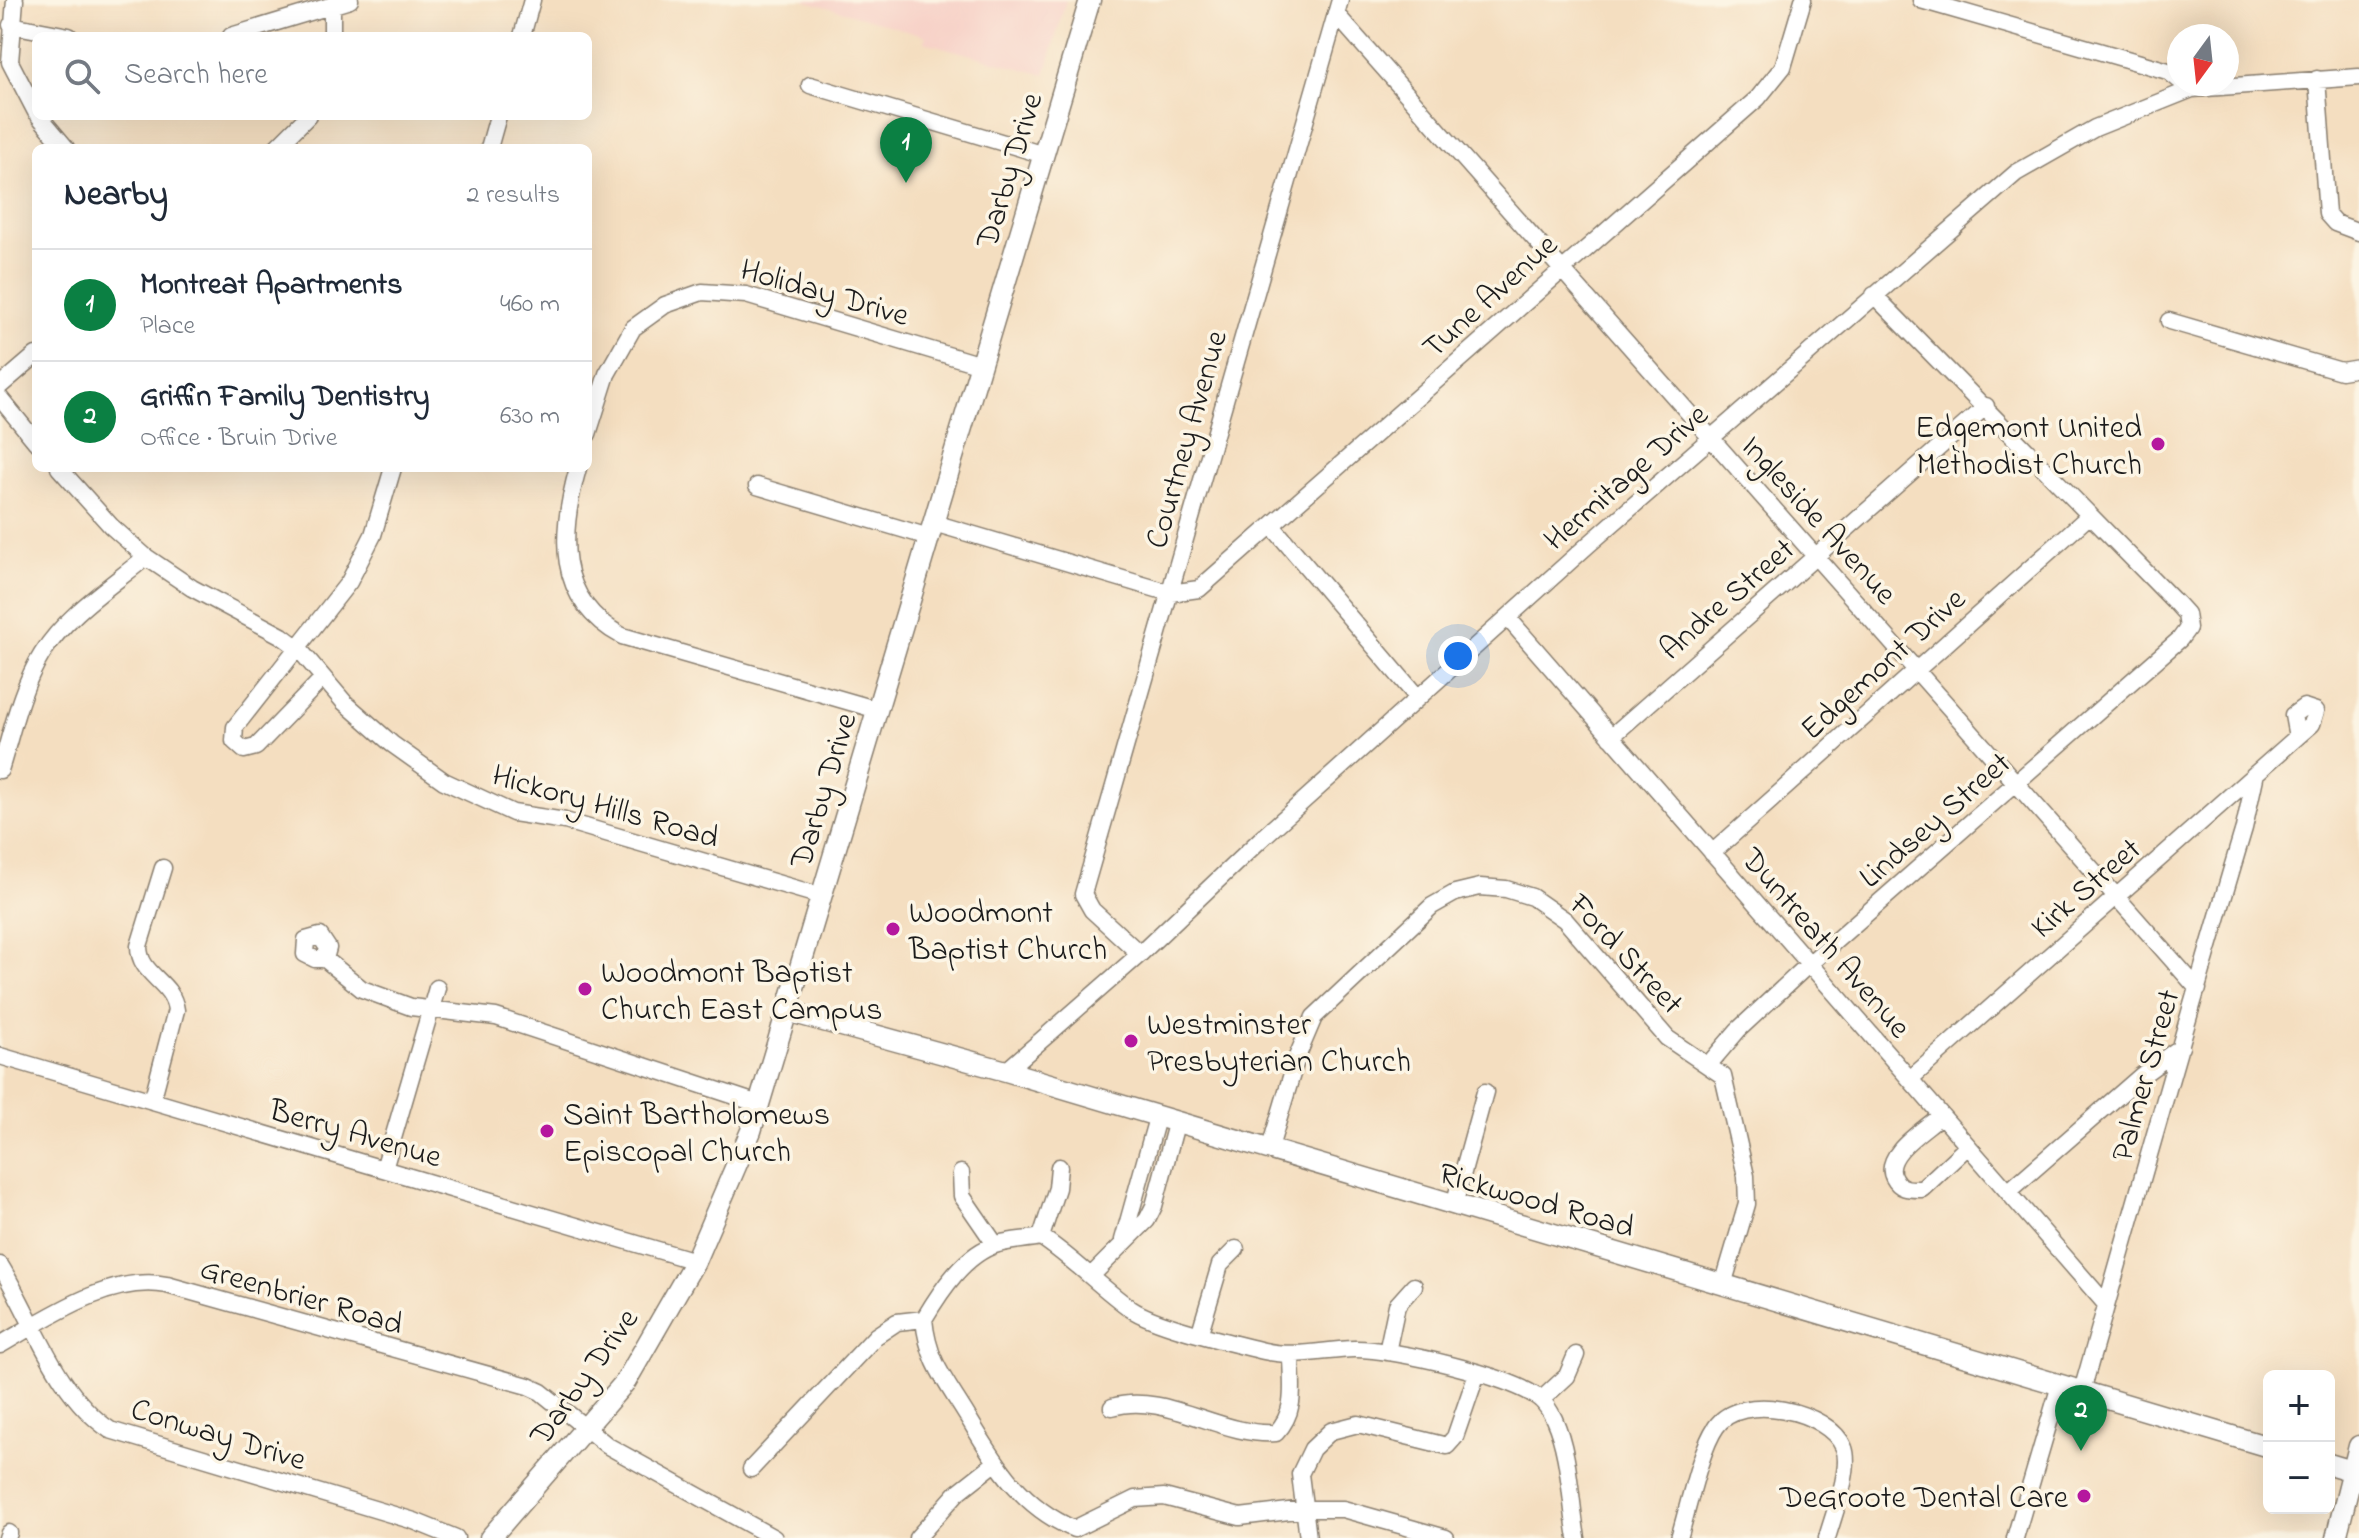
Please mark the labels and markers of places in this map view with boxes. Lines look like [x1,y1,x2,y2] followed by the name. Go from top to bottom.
[880,117,932,183] pin: 1
[1915,406,2142,490] place label: Edgemont United Methodist Church
[2149,435,2167,453] marker: Edgemont United Methodist Church
[908,891,1107,975] place label: Woodmont Baptist Church
[884,920,902,938] marker: Woodmont Baptist Church
[601,951,883,1035] place label: Woodmont Baptist Church East Campus
[576,980,594,998] marker: Woodmont Baptist Church East Campus
[1147,1003,1411,1087] place label: Westminster Presbyterian Church
[1122,1032,1140,1050] marker: Westminster Presbyterian Church
[563,1093,830,1177] place label: Saint Bartholomews Episcopal Church
[538,1122,556,1140] marker: Saint Bartholomews Episcopal Church
[2055,1385,2107,1451] pin: 2
[1779,1476,2069,1523] place label: DeGroote Dental Care
[2075,1487,2093,1505] marker: DeGroote Dental Care

